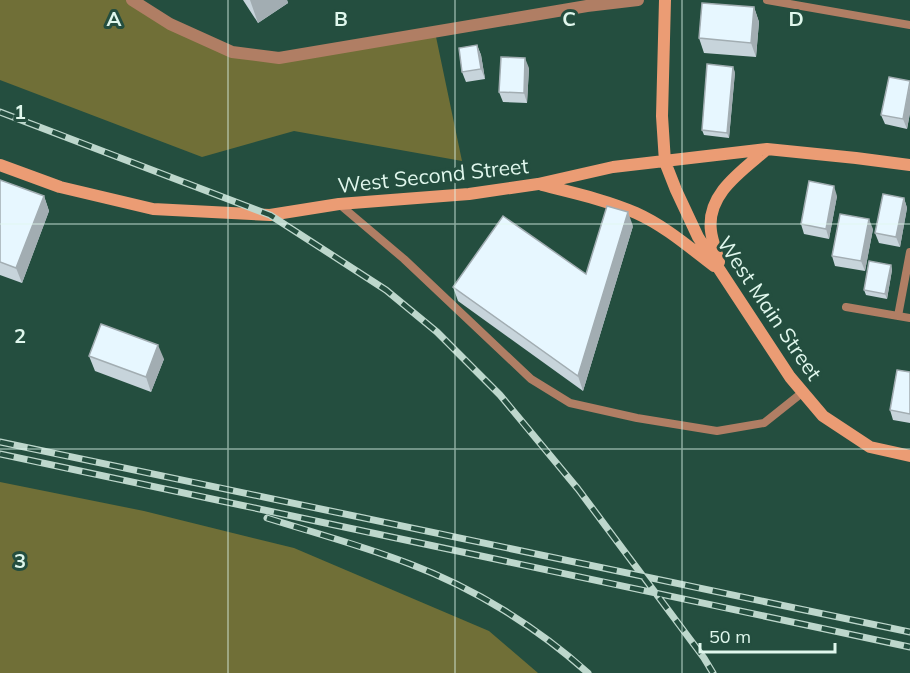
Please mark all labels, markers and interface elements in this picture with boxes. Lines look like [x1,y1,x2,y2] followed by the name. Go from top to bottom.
[107,6,122,31] text: A
[334,6,348,31] text: B
[562,6,576,31] text: C
[788,6,804,31] text: D
[14,99,26,124] text: 1
[336,152,530,198] street label: West Second Street
[712,231,828,385] street label: West Main Street
[14,323,26,348] text: 2
[14,548,26,573] text: 3
[700,616,835,654] scale bar
[709,625,751,648] text: 50 m

